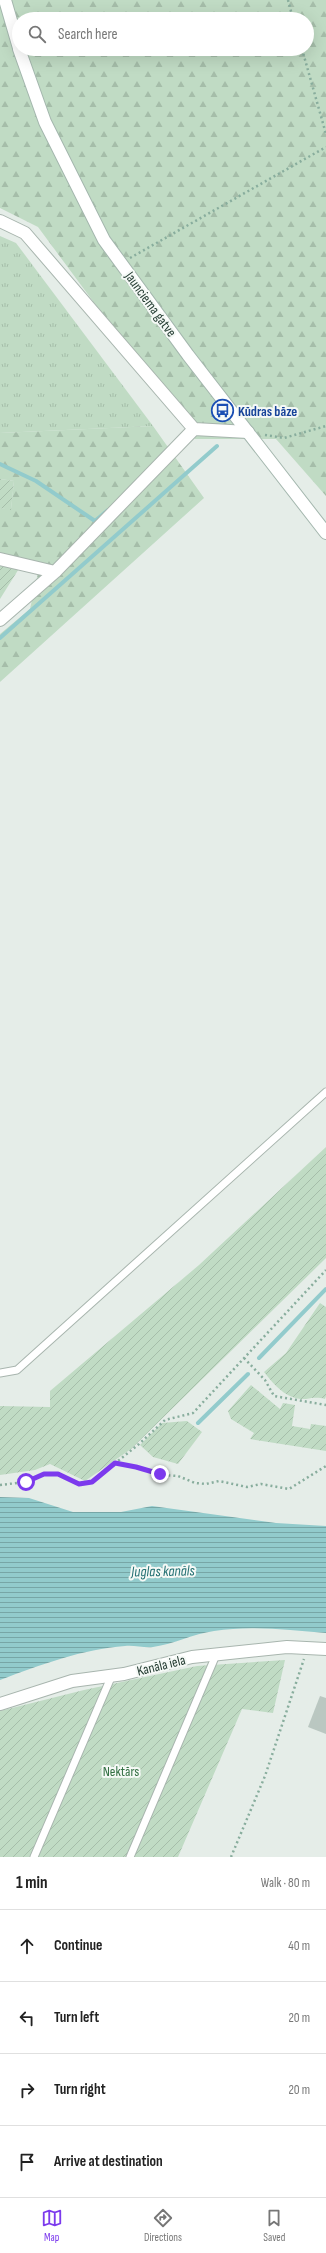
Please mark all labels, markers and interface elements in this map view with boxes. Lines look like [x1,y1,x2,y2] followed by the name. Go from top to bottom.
[12,12,314,56] search box
[26,23,48,45] icon: search
[58,25,118,44] text: Search here
[121,268,180,340] street label: Jaunciema gatve
[209,398,235,424] bus stop icon: Kūdras bāze
[238,403,297,420] place label: Kūdras bāze
[151,1465,169,1483] route end
[17,1473,35,1491] route start
[130,1561,196,1582] water label: Juglas kanāls
[135,1651,187,1680] street label: Kanāla iela
[103,1763,139,1780] park label: Nektārs
[16,1873,48,1893] text: 1 min
[261,1875,310,1891] text: Walk · 80 m
[16,1935,38,1957] icon: ahead
[54,1936,103,1955] text: Continue
[288,1938,310,1954] text: 40 m
[16,2007,38,2029] icon: left
[54,2008,99,2027] text: Turn left
[288,2010,310,2026] text: 20 m
[16,2079,38,2101] icon: right
[54,2080,106,2099] text: Turn right
[288,2082,310,2098] text: 20 m
[16,2151,38,2173] icon: arrive
[54,2152,163,2171] text: Arrive at destination
[41,2207,63,2244] tab: Map
[144,2207,182,2244] tab: Directions
[263,2207,285,2244] tab: Saved

